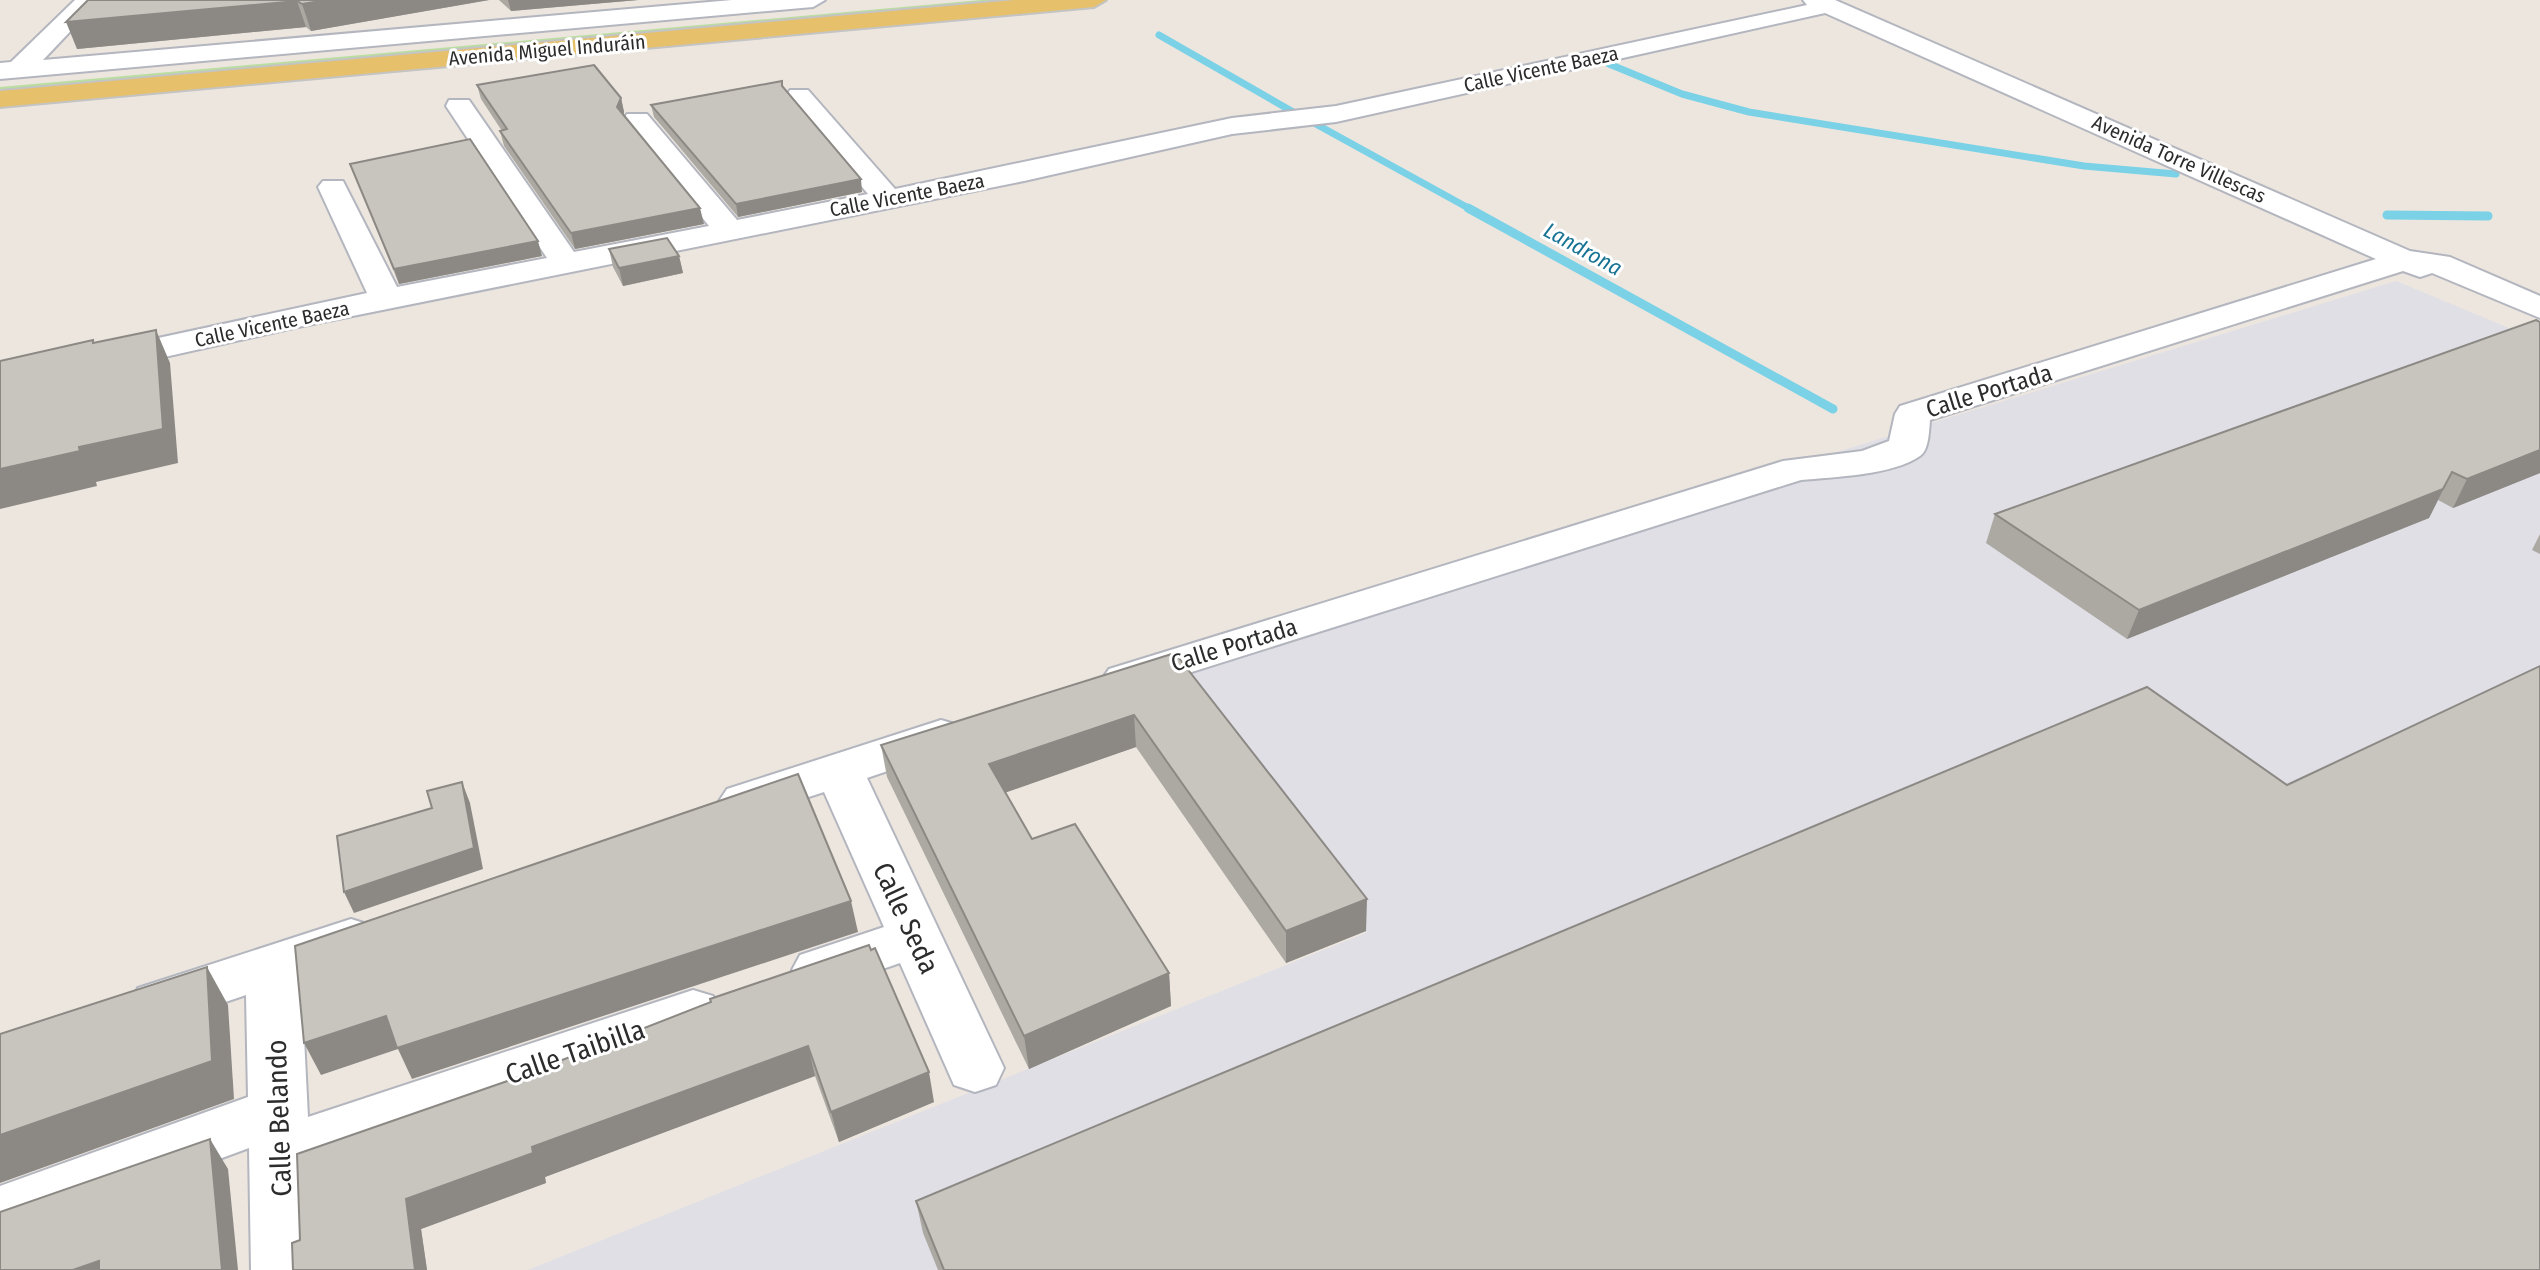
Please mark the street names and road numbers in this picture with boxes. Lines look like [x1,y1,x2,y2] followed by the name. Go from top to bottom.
[448,29,646,71] street label: Avenida Miguel Induráin
[1462,41,1620,97] street label: Calle Vicente Baeza
[2089,110,2269,208] street label: Avenida Torre Villescas
[828,168,986,222] street label: Calle Vicente Baeza
[193,296,351,352] street label: Calle Vicente Baeza
[1923,359,2055,423] street label: Calle Portada
[1168,613,1300,677] street label: Calle Portada
[866,857,946,979] street label: Calle Seda
[501,1013,649,1091] street label: Calle Taibilla
[260,1039,298,1197] street label: Calle Belando

